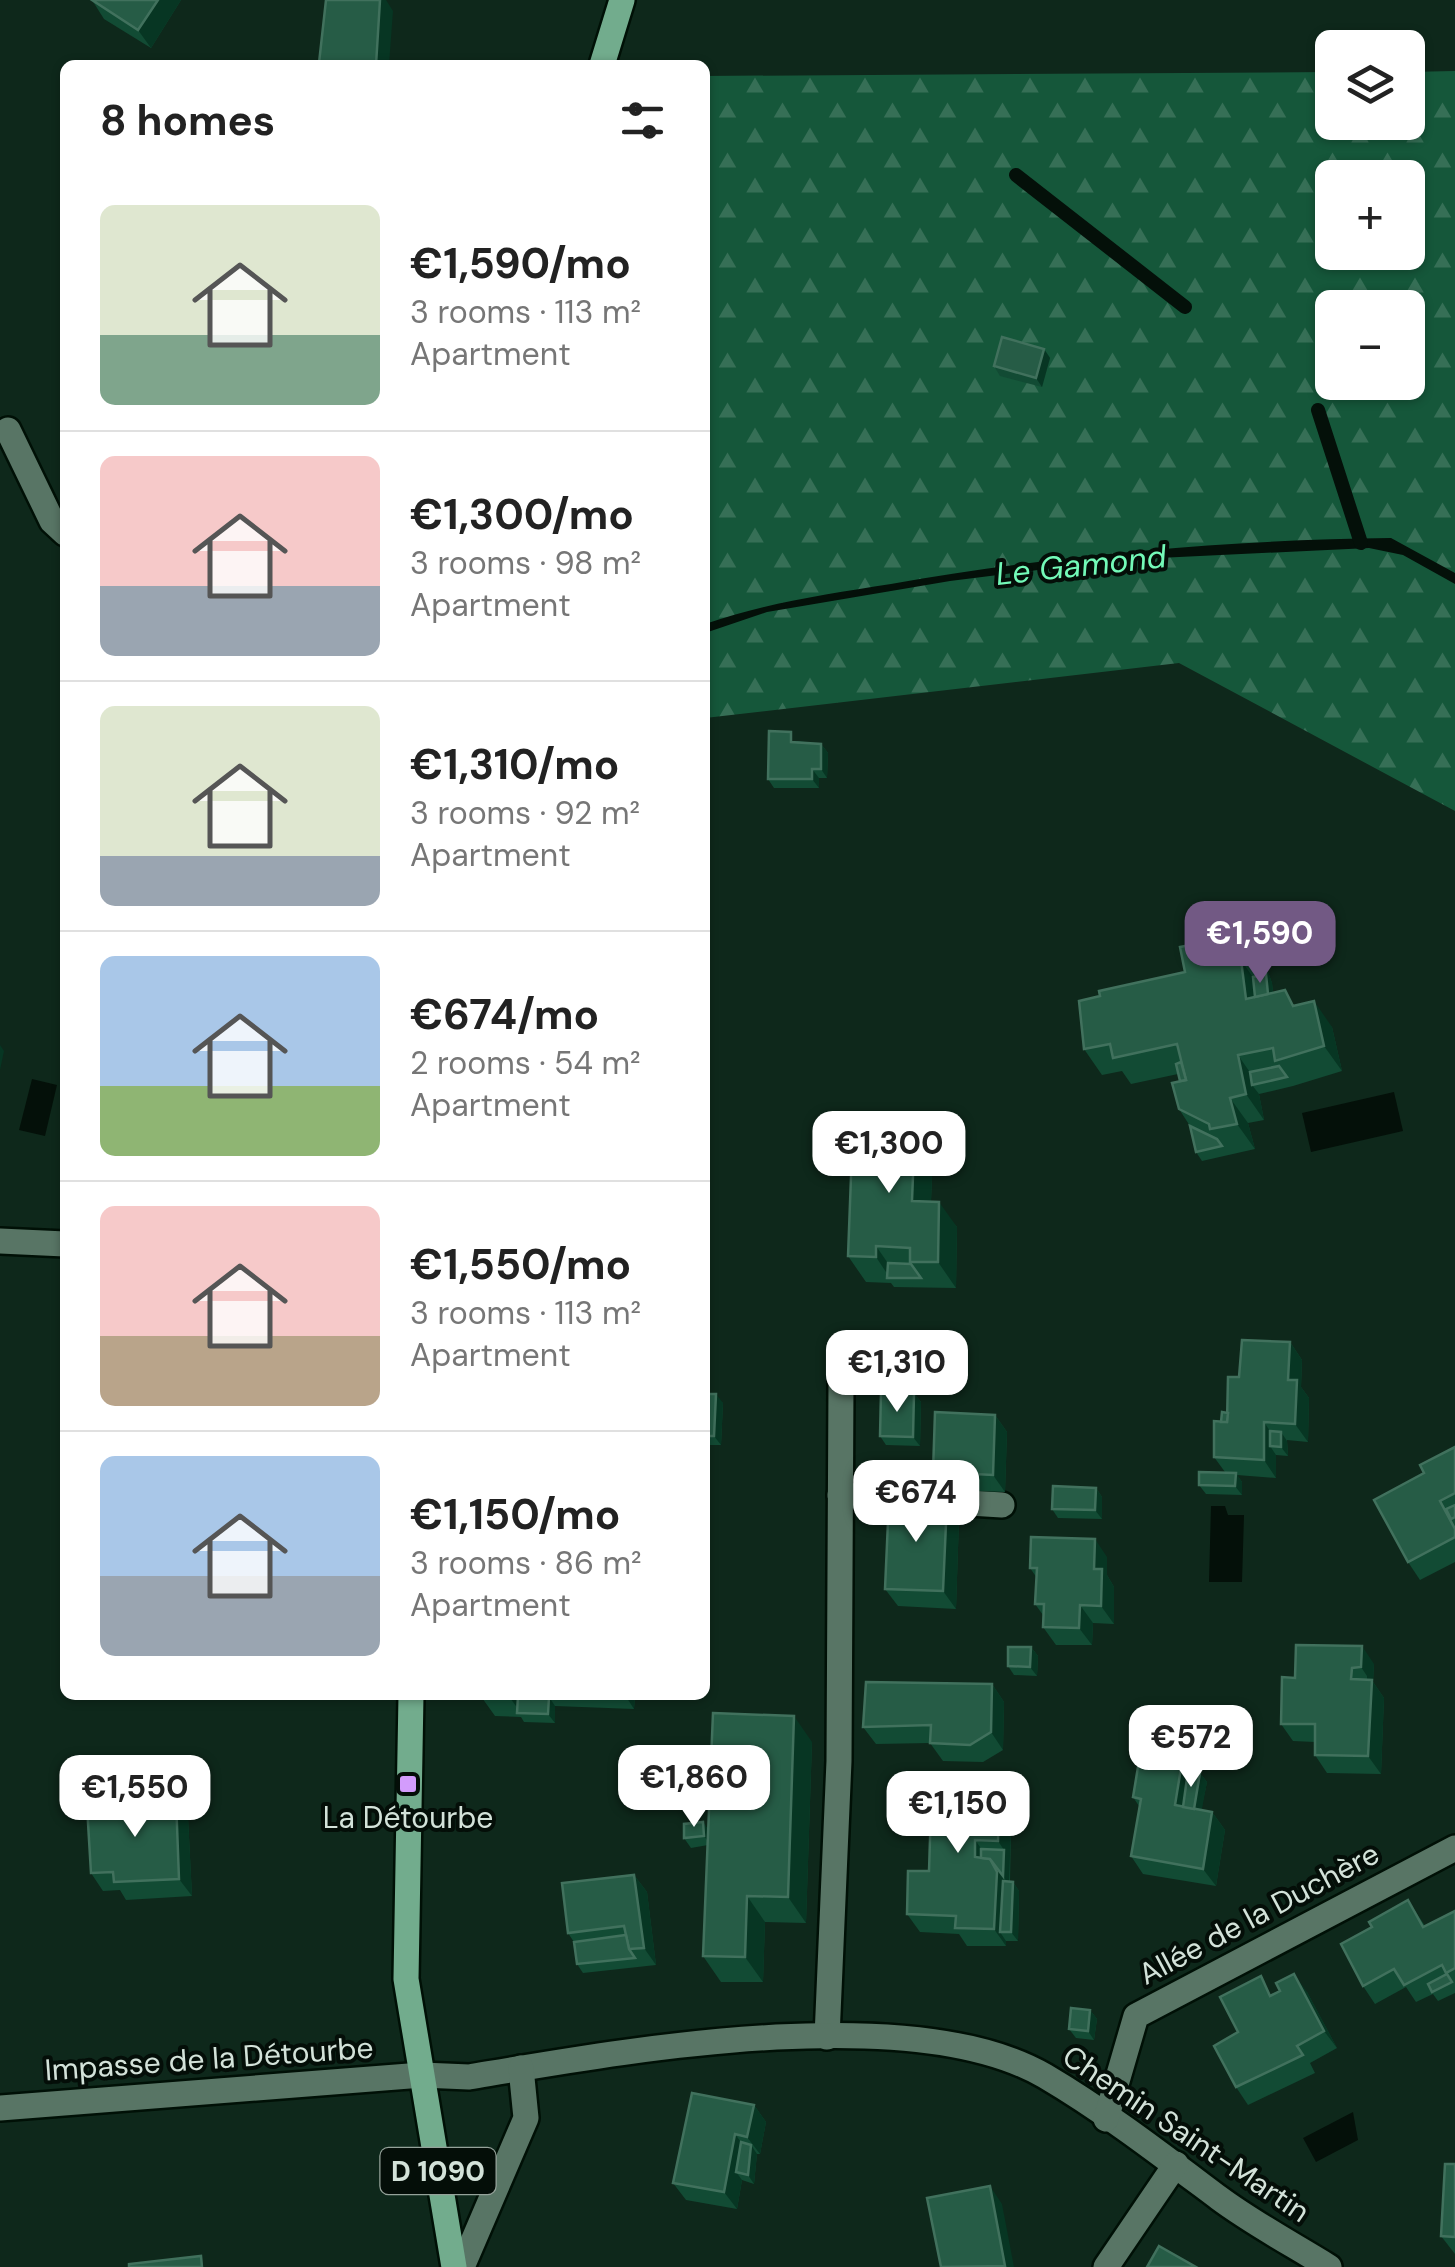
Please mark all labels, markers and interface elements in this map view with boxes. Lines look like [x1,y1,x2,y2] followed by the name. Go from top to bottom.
[1315,30,1425,400] map controls
[1315,30,1425,140] button: layers
[100,93,275,148] text: 8 homes
[615,93,670,148] icon: filters
[1315,160,1425,270] button: +
[410,236,631,291] text: €1,590/mo
[180,245,300,365] icon: home
[1315,290,1425,400] button: −
[410,291,641,333] text: 3 rooms · 113 m²
[410,333,571,375] text: Apartment
[410,487,634,542] text: €1,300/mo
[180,496,300,616] icon: home
[994,535,1169,595] water label: Le Gamond
[410,542,641,584] text: 3 rooms · 98 m²
[410,584,571,626] text: Apartment
[410,737,619,792] text: €1,310/mo
[180,746,300,866] icon: home
[410,792,640,834] text: 3 rooms · 92 m²
[410,834,571,876] text: Apartment
[1179,901,1341,986] pin: €1,590
[1207,912,1313,954] text: €1,590
[410,987,599,1042] text: €674/mo
[180,996,300,1116] icon: home
[410,1042,641,1084] text: 2 rooms · 54 m²
[410,1084,571,1126] text: Apartment
[808,1111,970,1196] pin: €1,300
[834,1122,944,1164] text: €1,300
[410,1237,631,1292] text: €1,550/mo
[180,1246,300,1366] icon: home
[410,1292,641,1334] text: 3 rooms · 113 m²
[816,1330,978,1415] pin: €1,310
[410,1334,571,1376] text: Apartment
[848,1341,946,1383] text: €1,310
[857,1460,975,1545] pin: €674
[875,1471,957,1513] text: €674
[410,1487,620,1542] text: €1,150/mo
[180,1496,300,1616] icon: home
[410,1542,642,1584] text: 3 rooms · 86 m²
[410,1584,571,1626] text: Apartment
[1132,1705,1250,1790] pin: €572
[1151,1716,1231,1758] text: €572
[613,1745,775,1830] pin: €1,860
[54,1755,216,1840] pin: €1,550
[640,1756,748,1798] text: €1,860
[81,1766,189,1808] text: €1,550
[877,1771,1039,1856] pin: €1,150
[397,1773,419,1795] marker: La Détourbe
[909,1782,1007,1824] text: €1,150
[323,1798,493,1837] place label: La Détourbe
[1132,1834,1386,1993] street label: Allée de la Duchère
[43,2028,375,2089] street label: Impasse de la Détourbe
[1055,2036,1317,2231] street label: Chemin Saint-Martin
[380,2148,496,2194] road number: D 1090

